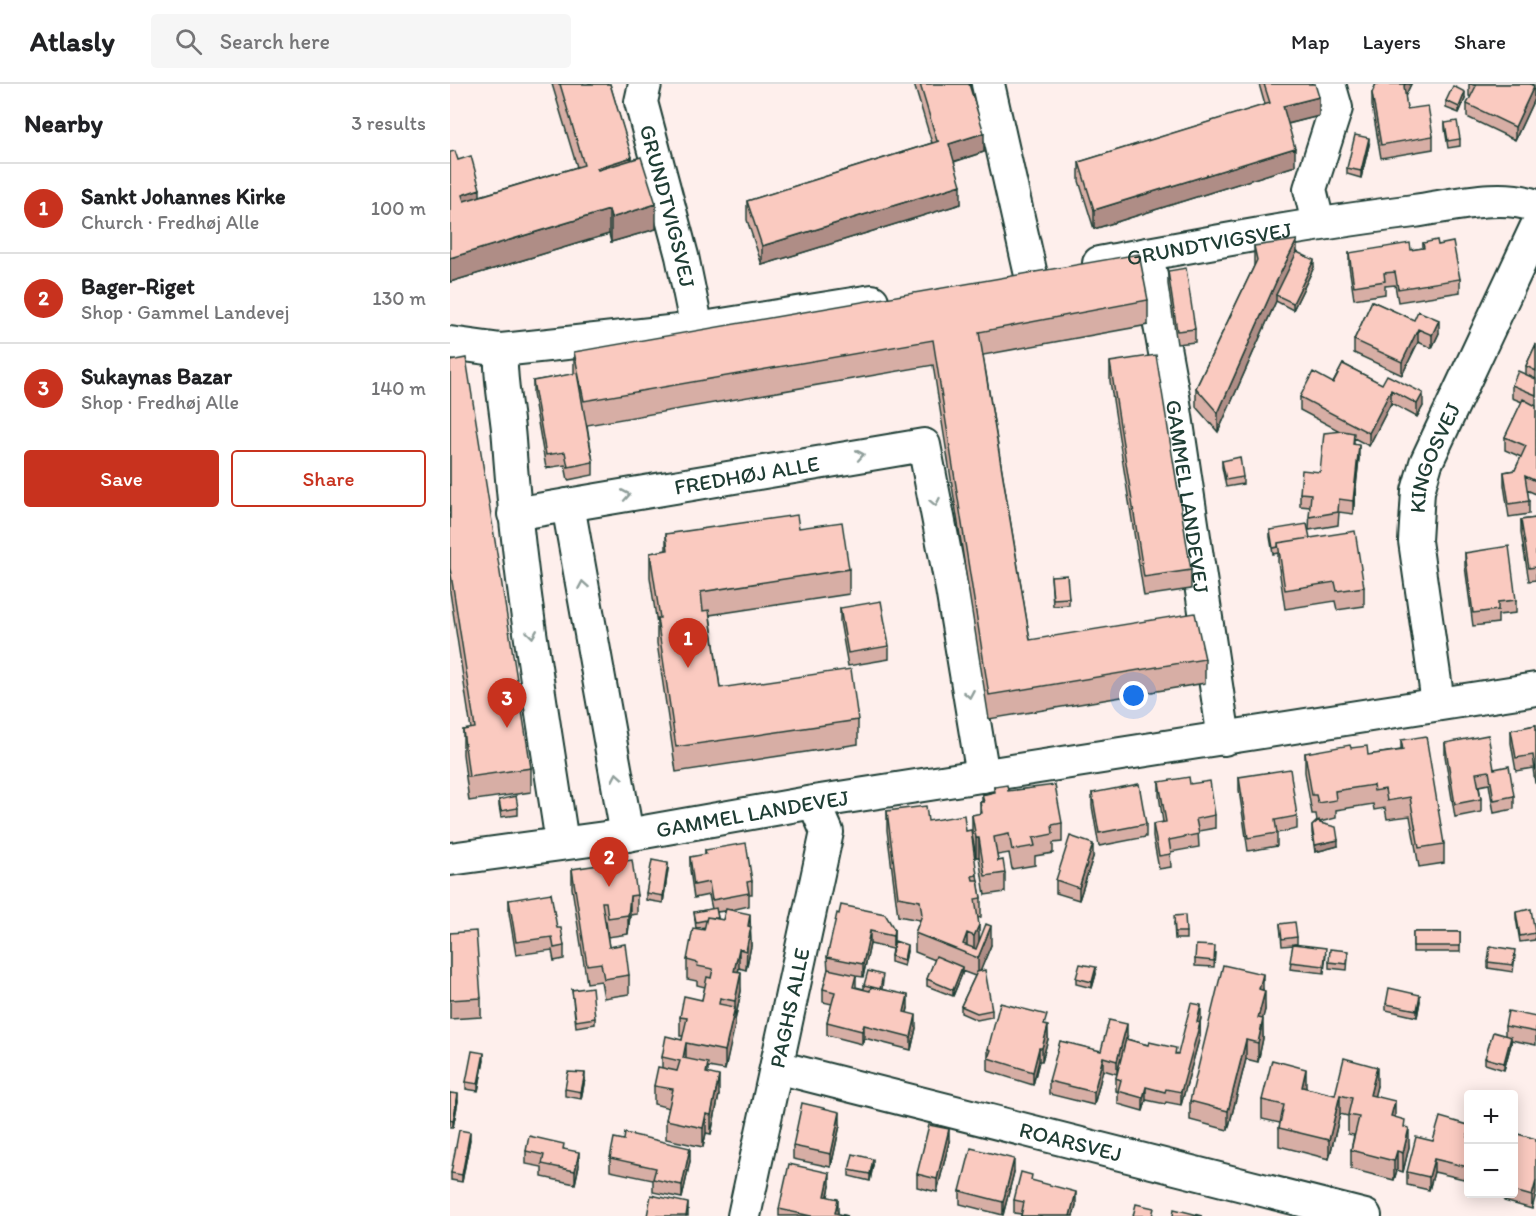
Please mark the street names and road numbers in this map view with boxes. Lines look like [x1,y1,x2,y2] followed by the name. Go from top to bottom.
[634,122,701,290] street label: GRUNDTVIGSVEJ
[1125,216,1294,272] street label: GRUNDTVIGSVEJ
[1160,398,1215,595] street label: GAMMEL LANDEVEJ
[1404,398,1467,514] street label: KINGOSVEJ
[672,450,821,501] street label: FREDHØJ ALLE
[654,784,851,844] street label: GAMMEL LANDEVEJ
[763,945,816,1071] street label: PAGHS ALLE
[1017,1116,1125,1168] street label: ROARSVEJ

